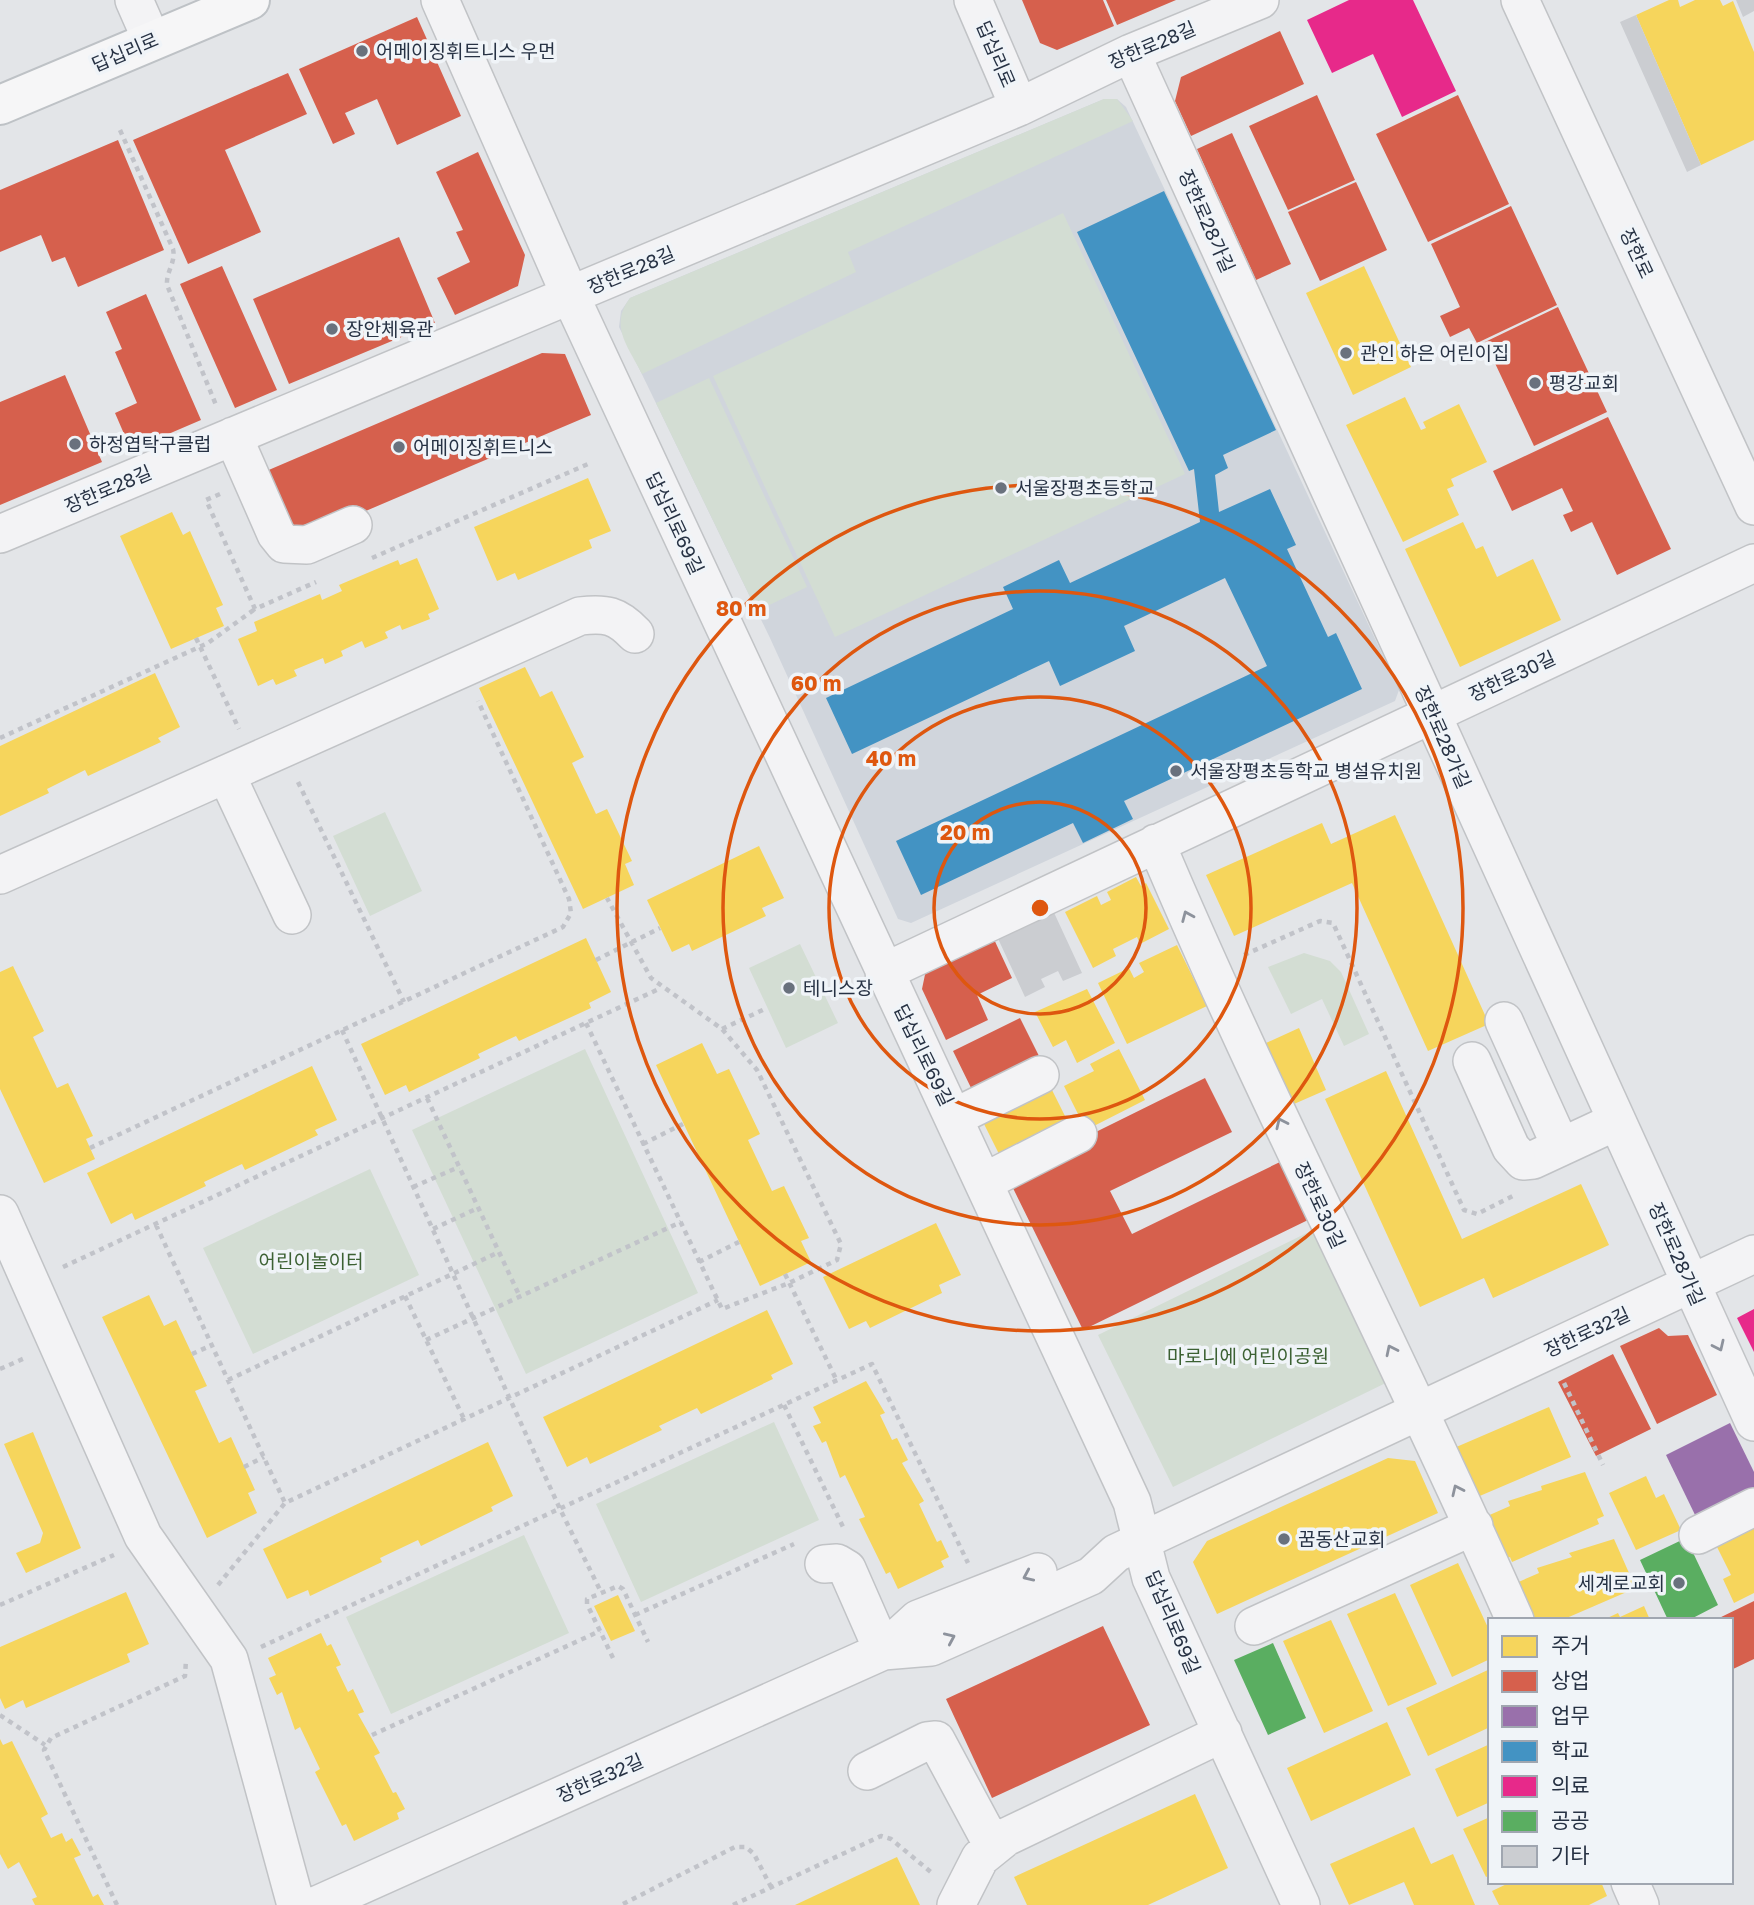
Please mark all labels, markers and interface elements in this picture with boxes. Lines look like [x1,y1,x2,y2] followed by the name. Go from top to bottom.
[1105,16,1199,73] street label: 장한로28길
[972,17,1021,90] street label: 답십리로
[88,27,161,76] street label: 답십리로
[376,39,556,62] place label: 어메이징휘트니스 우먼
[354,43,370,59] marker: 어메이징휘트니스 우먼
[1175,166,1240,276] street label: 장한로28가길
[1616,224,1659,281] street label: 장한로
[584,241,678,298] street label: 장한로28길
[346,317,433,340] place label: 장안체육관
[324,321,340,337] marker: 장안체육관
[1360,341,1509,364] place label: 관인 하은 어린이집
[1338,345,1354,361] marker: 관인 하은 어린이집
[1549,371,1619,394] place label: 평강교회
[1527,375,1543,391] marker: 평강교회
[89,432,211,455] place label: 하정엽탁구클럽
[413,435,553,458] place label: 어메이징휘트니스
[67,436,83,452] marker: 하정엽탁구클럽
[391,439,407,455] marker: 어메이징휘트니스
[61,460,155,517] street label: 장한로28길
[642,468,709,578] street label: 답십리로69길
[1015,476,1155,499] place label: 서울장평초등학교
[993,480,1009,496] marker: 서울장평초등학교
[716,595,766,621] text: 80 m
[1465,646,1559,706] street label: 장한로30길
[791,670,841,696] text: 60 m
[1411,682,1476,792] street label: 장한로28가길
[866,745,916,771] text: 40 m
[1190,759,1422,782] place label: 서울장평초등학교 병설유치원
[1168,763,1184,779] marker: 서울장평초등학교 병설유치원
[940,819,990,845] text: 20 m
[1028,896,1052,920] centre of rings
[1181,911,1195,923] one-way arrow
[803,976,873,999] place label: 테니스장
[781,980,797,996] marker: 테니스장
[890,1000,959,1109] street label: 답십리로69길
[1275,1118,1289,1130] one-way arrow
[1290,1158,1350,1252] street label: 장한로30길
[1645,1199,1710,1309] street label: 장한로28가길
[259,1249,363,1272] park label: 어린이놀이터
[1540,1302,1633,1361] street label: 장한로32길
[1711,1338,1725,1351] one-way arrow
[1167,1344,1329,1367] park label: 마로니에 어린이공원
[1385,1345,1399,1357] one-way arrow
[1451,1485,1465,1497] one-way arrow
[1298,1527,1385,1550] place label: 꿈동산교회
[1276,1531,1292,1547] marker: 꿈동산교회
[1141,1567,1206,1677] street label: 답십리로69길
[1023,1568,1035,1582] one-way arrow
[1578,1571,1665,1594] place label: 세계로교회
[1671,1575,1687,1591] marker: 세계로교회
[1488,1618,1733,1884] legend
[943,1632,955,1646] one-way arrow
[1551,1632,1590,1658] text: 주거
[1551,1667,1590,1693] text: 상업
[1551,1702,1590,1728] text: 업무
[1551,1737,1590,1763] text: 학교
[553,1748,647,1807] street label: 장한로32길
[1551,1772,1590,1798] text: 의료
[1551,1807,1590,1833] text: 공공
[1551,1842,1590,1868] text: 기타

